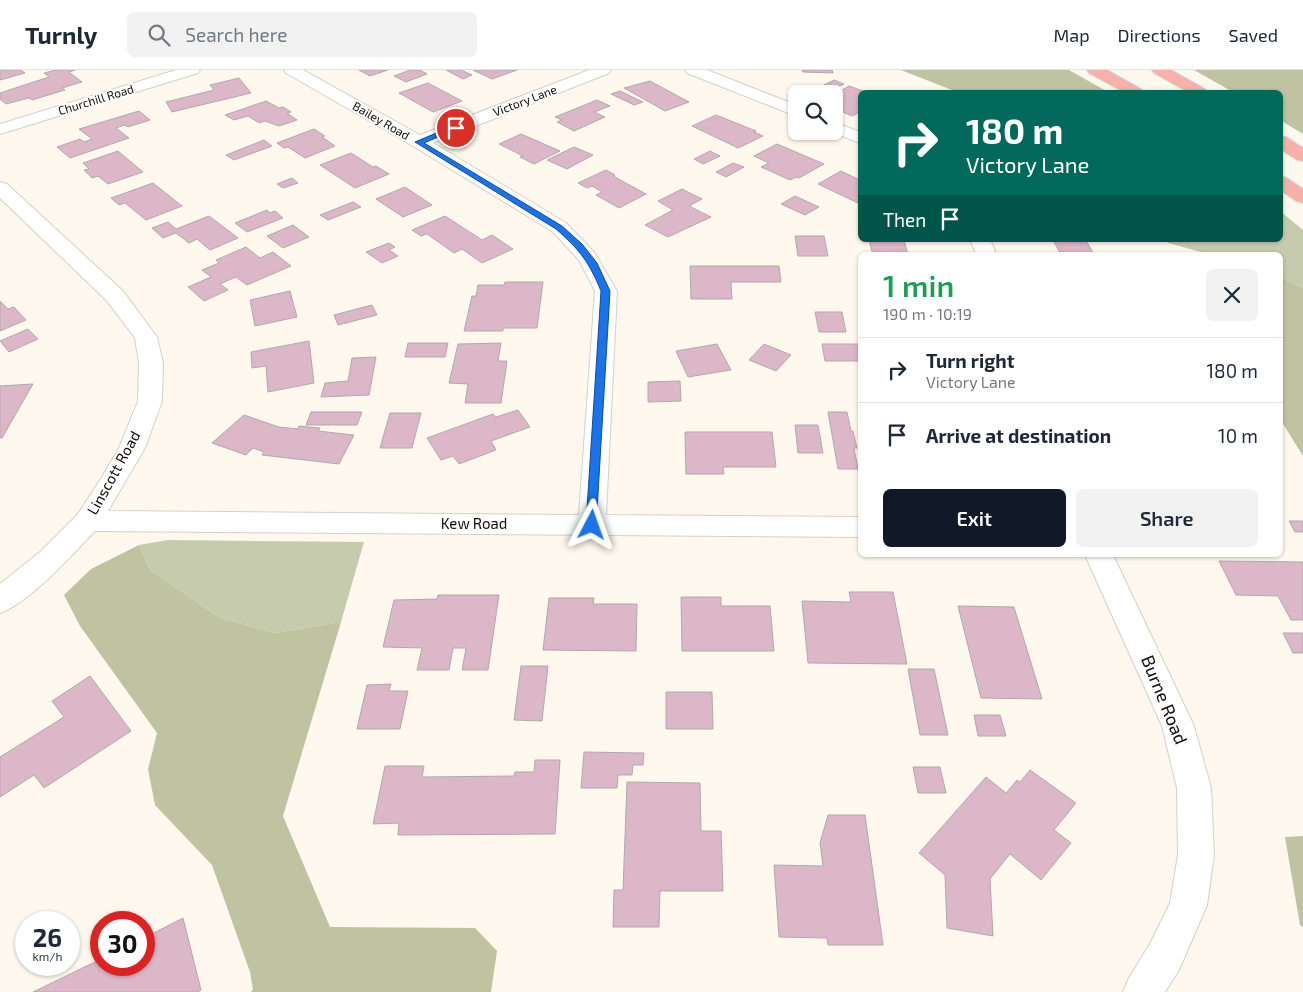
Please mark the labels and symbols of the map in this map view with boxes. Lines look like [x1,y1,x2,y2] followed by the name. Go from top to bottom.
[56,81,135,117] street label: Churchill Road
[491,81,559,119] street label: Victory Lane
[351,98,412,142] street label: Bailey Road
[435,107,477,149] pin
[83,428,143,517] street label: Linscott Road
[565,498,617,550] position arrow
[441,514,507,532] street label: Kew Road
[1137,652,1193,747] street label: Burne Road
[90,911,155,976] speed limit sign: 30

